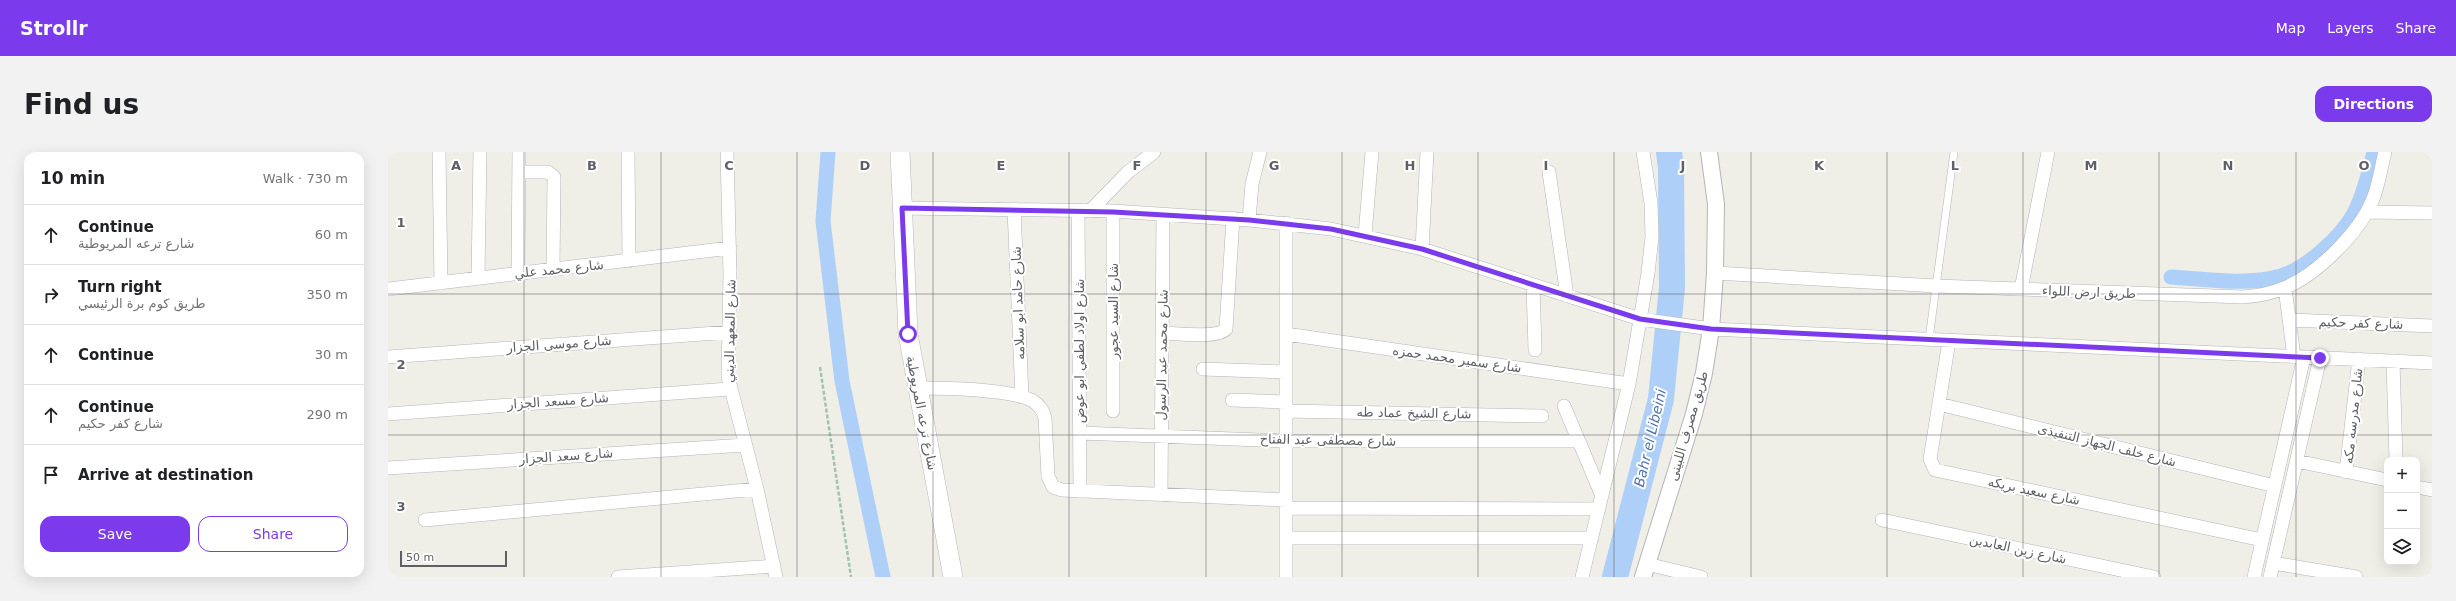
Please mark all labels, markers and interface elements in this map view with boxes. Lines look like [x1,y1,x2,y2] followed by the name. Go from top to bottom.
[20,17,88,39] text: Strollr
[2276,20,2305,36] text: Map
[2327,20,2374,36] text: Layers
[2396,20,2436,36] text: Share
[2315,86,2432,122] button: Directions
[24,88,139,121] text: Find us
[451,158,461,173] text: A
[587,158,597,173] text: B
[724,158,734,173] text: C
[860,158,871,173] text: D
[997,158,1005,173] text: E
[1133,158,1141,173] text: F
[1269,158,1279,173] text: G
[1405,158,1415,173] text: H
[1544,158,1548,173] text: I
[1680,158,1685,173] text: J
[1814,158,1825,173] text: K
[1951,158,1959,173] text: L
[2085,158,2097,173] text: M
[2223,158,2233,173] text: N
[2358,158,2370,173] text: O
[40,168,105,188] text: 10 min
[263,171,348,186] text: Walk · 730 m
[396,215,406,230] text: 1
[78,218,154,236] text: Continue
[40,224,62,246] icon: ahead
[315,227,348,242] text: 60 m
[78,236,195,251] text: شارع ترعه المريوطية
[1009,246,1028,360] street label: شارع حامد ابو سلامه
[514,257,605,282] street label: شارع محمد علي
[1106,263,1122,360] street label: شارع السيد عجور
[78,278,162,296] text: Turn right
[722,279,739,383] street label: شارع المعهد الديني
[1072,279,1088,423] street label: شارع اولاد لطفي ابو عوض
[2042,283,2136,302] street label: طريق ارض اللواء
[40,284,62,306] icon: right
[306,287,348,302] text: 350 m
[1153,289,1172,421] street label: شارع محمد عبد الرسول
[78,296,206,311] text: طريق كوم برة الرئيسي
[2318,314,2404,333] street label: شارع كفر حكيم
[899,325,917,343] route start
[505,333,612,356] street label: شارع موسى الجزار
[1391,343,1522,376] street label: شارع سمير محمد حمزه
[40,344,62,366] icon: ahead
[78,346,154,364] text: Continue
[315,347,348,362] text: 30 m
[2311,349,2329,367] route end
[903,354,940,472] street label: شارع ترعه المريوطية
[396,357,406,372] text: 2
[2341,367,2366,465] street label: شارع مدرسه مكه
[1665,369,1712,483] street label: طريق مصرف اللبينى
[1631,387,1669,489] water label: Bahr el Libeini
[506,390,609,413] street label: شارع مسعد الجزار
[78,398,154,416] text: Continue
[40,404,62,426] icon: ahead
[1356,404,1472,423] street label: شارع الشيخ عماد طه
[306,407,348,422] text: 290 m
[78,416,163,431] text: شارع كفر حكيم
[2036,421,2178,470] street label: شارع خلف الجهاز التنفيذى
[1260,431,1396,450] street label: شارع مصطفى عبد الفتاح
[518,445,614,468] street label: شارع سعد الجزار
[2384,457,2420,565] map controls
[2384,457,2420,493] button: +
[40,464,62,486] icon: arrive
[78,466,253,484] text: Arrive at destination
[1986,474,2081,509] street label: شارع سعيد بريكه
[2384,493,2420,529] button: −
[396,499,406,514] text: 3
[40,516,190,552] button: Save
[198,516,348,552] button: Share
[2384,529,2420,565] button: layers
[1968,531,2068,568] street label: شارع زين العابدين
[400,549,507,568] scale bar
[406,551,434,564] text: 50 m

